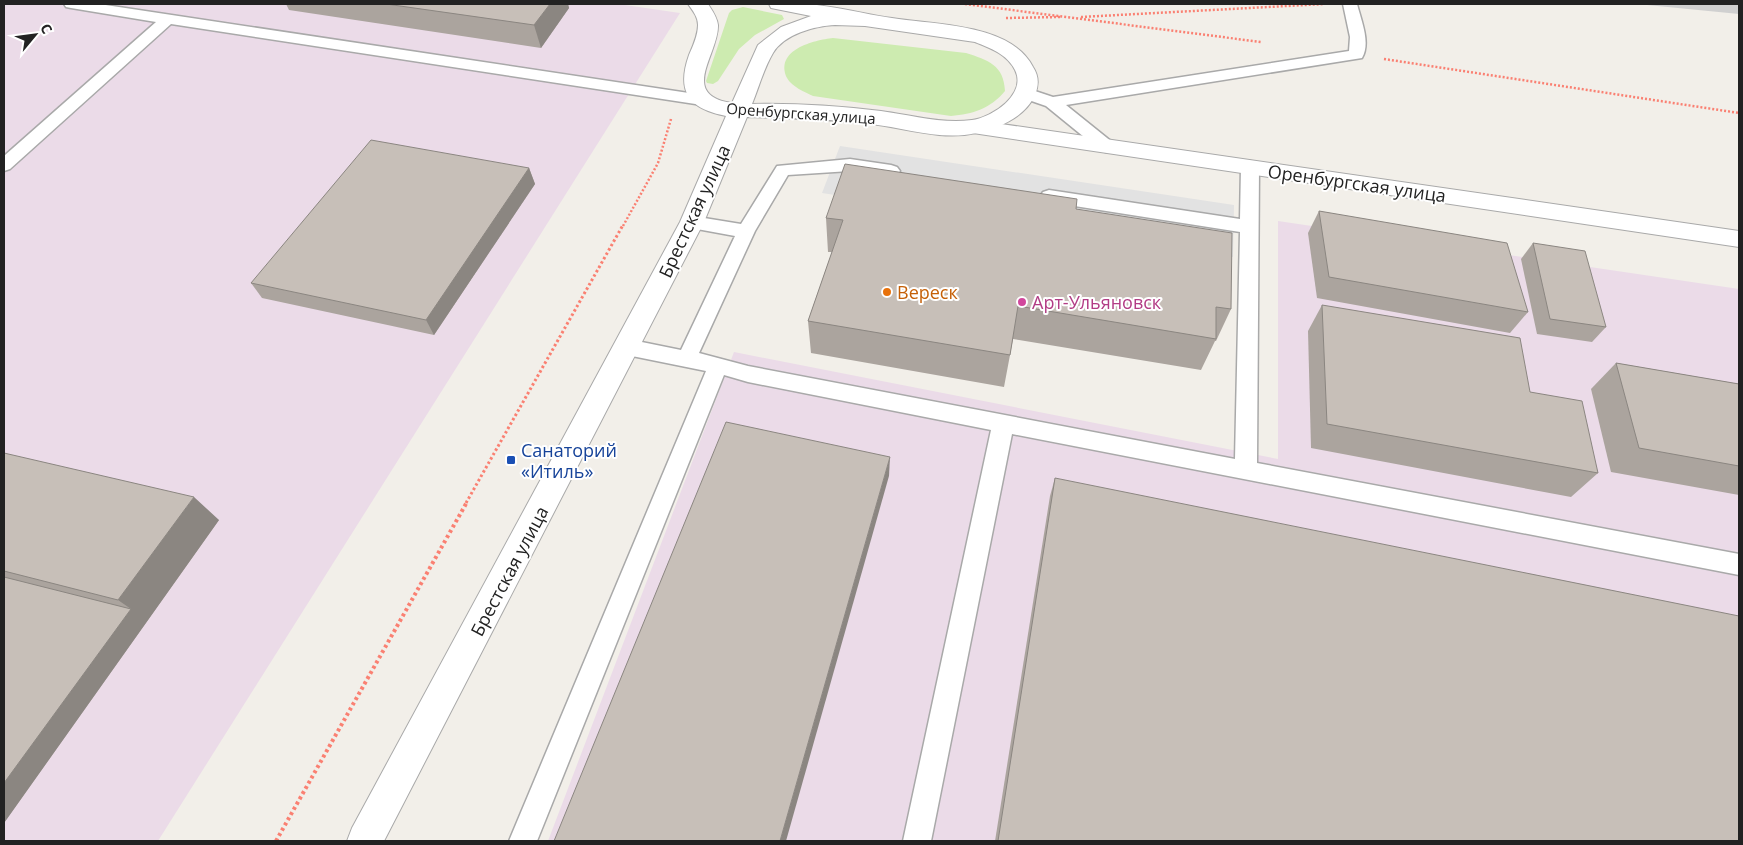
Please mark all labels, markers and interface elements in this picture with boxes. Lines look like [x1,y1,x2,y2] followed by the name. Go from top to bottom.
[10,10,60,60] north arrow
[36,20,57,37] text: С
[726,98,876,128] street label: Оренбургская улица
[653,141,735,281] street label: Брестская улица
[1266,159,1448,207] street label: Оренбургская улица
[897,280,958,304] place label: Вереск
[881,286,893,298] marker: Вереск
[1032,290,1162,314] place label: Арт-Ульяновск
[1016,296,1028,308] marker: Арт-Ульяновск
[521,438,617,483] place label: Санаторий «Итиль»
[505,454,517,466] marker: Санаторий «Итиль»
[465,502,553,640] street label: Брестская улица

